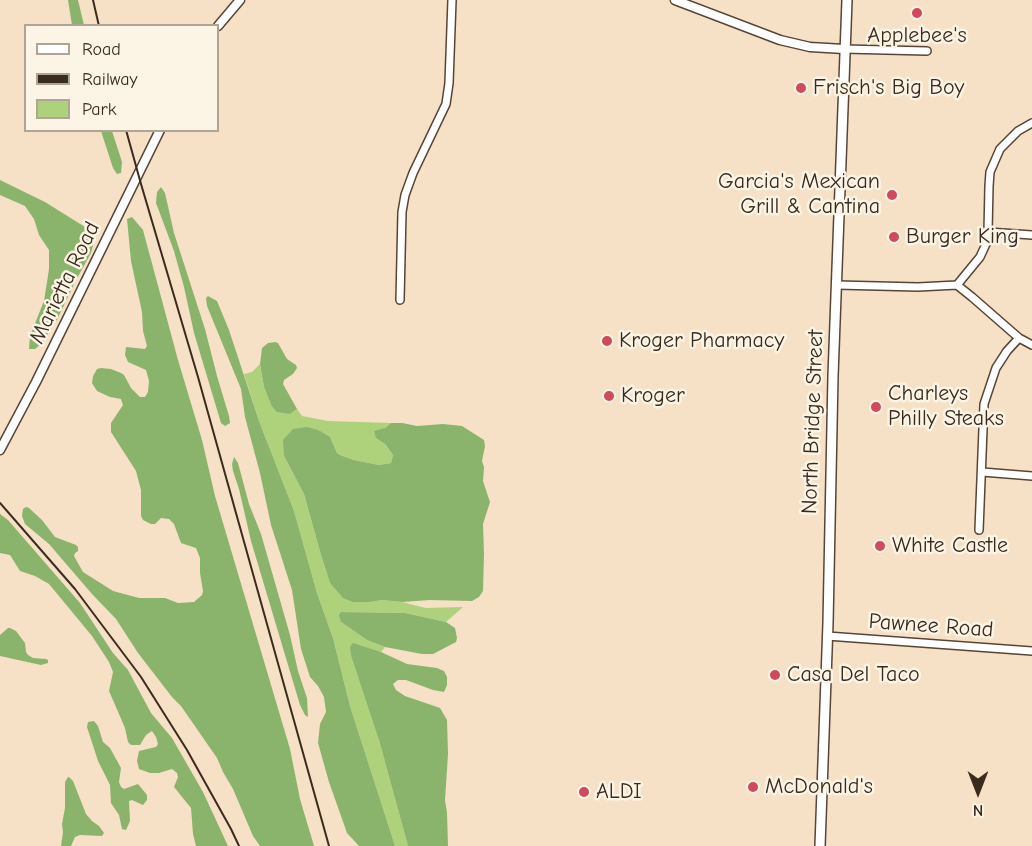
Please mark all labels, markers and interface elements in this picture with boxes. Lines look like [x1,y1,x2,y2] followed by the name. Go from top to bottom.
[910,6,924,20] marker: Applebee's
[867,23,967,49] place label: Applebee's
[24,24,219,132] legend
[82,39,121,60] text: Road
[82,69,138,90] text: Railway
[813,75,964,101] place label: Frisch's Big Boy
[794,81,808,95] marker: Frisch's Big Boy
[82,99,116,120] text: Park
[718,169,880,220] place label: Garcia's Mexican Grill & Cantina
[885,188,899,202] marker: Garcia's Mexican Grill & Cantina
[24,218,106,348] street label: Marietta Road
[906,224,1019,250] place label: Burger King
[887,230,901,244] marker: Burger King
[619,328,784,354] place label: Kroger Pharmacy
[797,329,829,515] street label: North Bridge Street
[600,334,614,348] marker: Kroger Pharmacy
[888,381,1004,433] place label: Charleys Philly Steaks
[621,383,685,409] place label: Kroger
[602,389,616,403] marker: Kroger
[869,400,883,414] marker: Charleys Philly Steaks
[892,533,1008,559] place label: White Castle
[873,539,887,553] marker: White Castle
[868,608,994,644] street label: Pawnee Road
[787,662,920,688] place label: Casa Del Taco
[768,668,782,682] marker: Casa Del Taco
[948,762,1008,822] north arrow
[765,774,873,800] place label: McDonald's
[596,779,642,805] place label: ALDI
[746,780,760,794] marker: McDonald's
[577,785,591,799] marker: ALDI
[973,801,983,819] text: N

